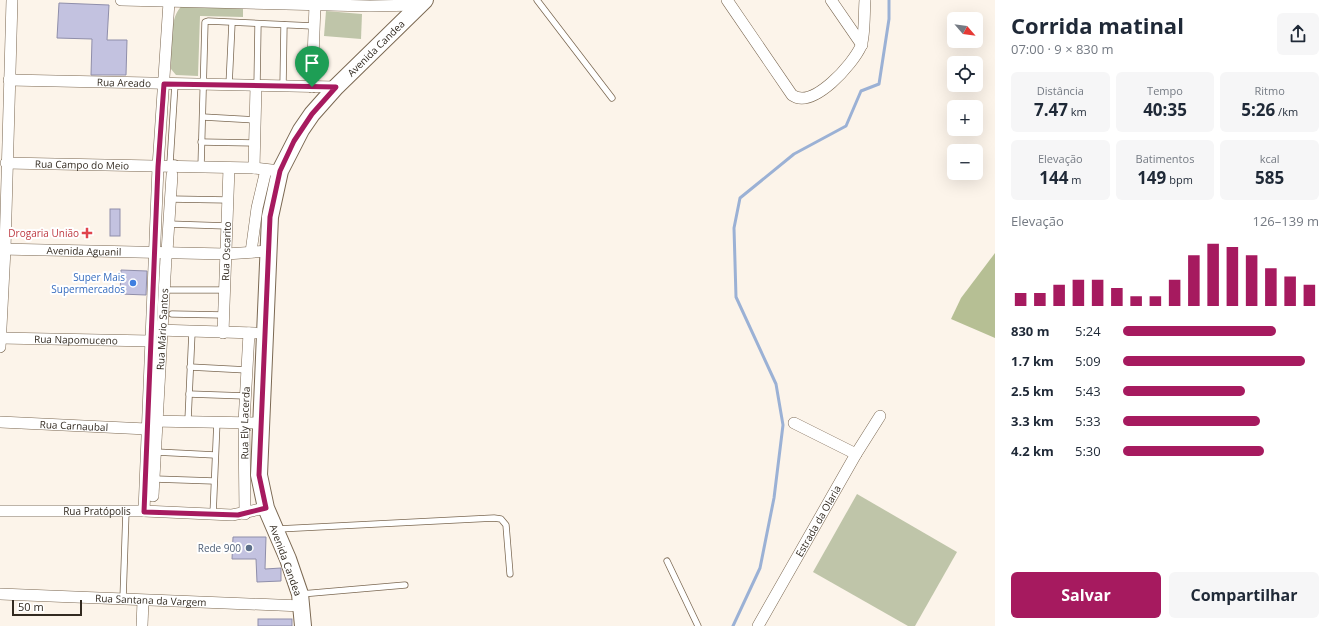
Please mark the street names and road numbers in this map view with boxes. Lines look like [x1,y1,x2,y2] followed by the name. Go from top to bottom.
[344,17,408,79] street label: Avenida Candea
[97,75,151,90] street label: Rua Areado
[35,157,129,172] street label: Rua Campo do Meio
[218,221,234,281] street label: Rua Oscarito
[47,243,121,259] street label: Avenida Aguanil
[153,288,171,370] street label: Rua Mário Santos
[34,332,118,347] street label: Rua Napomuceno
[237,386,253,460] street label: Rua Ely Lacerda
[39,417,108,434] street label: Rua Carnaubal
[792,483,844,559] street label: Estrada da Olaria
[63,504,131,518] street label: Rua Pratópolis
[267,522,305,598] street label: Avenida Candea
[95,591,207,609] street label: Rua Santana da Vargem

